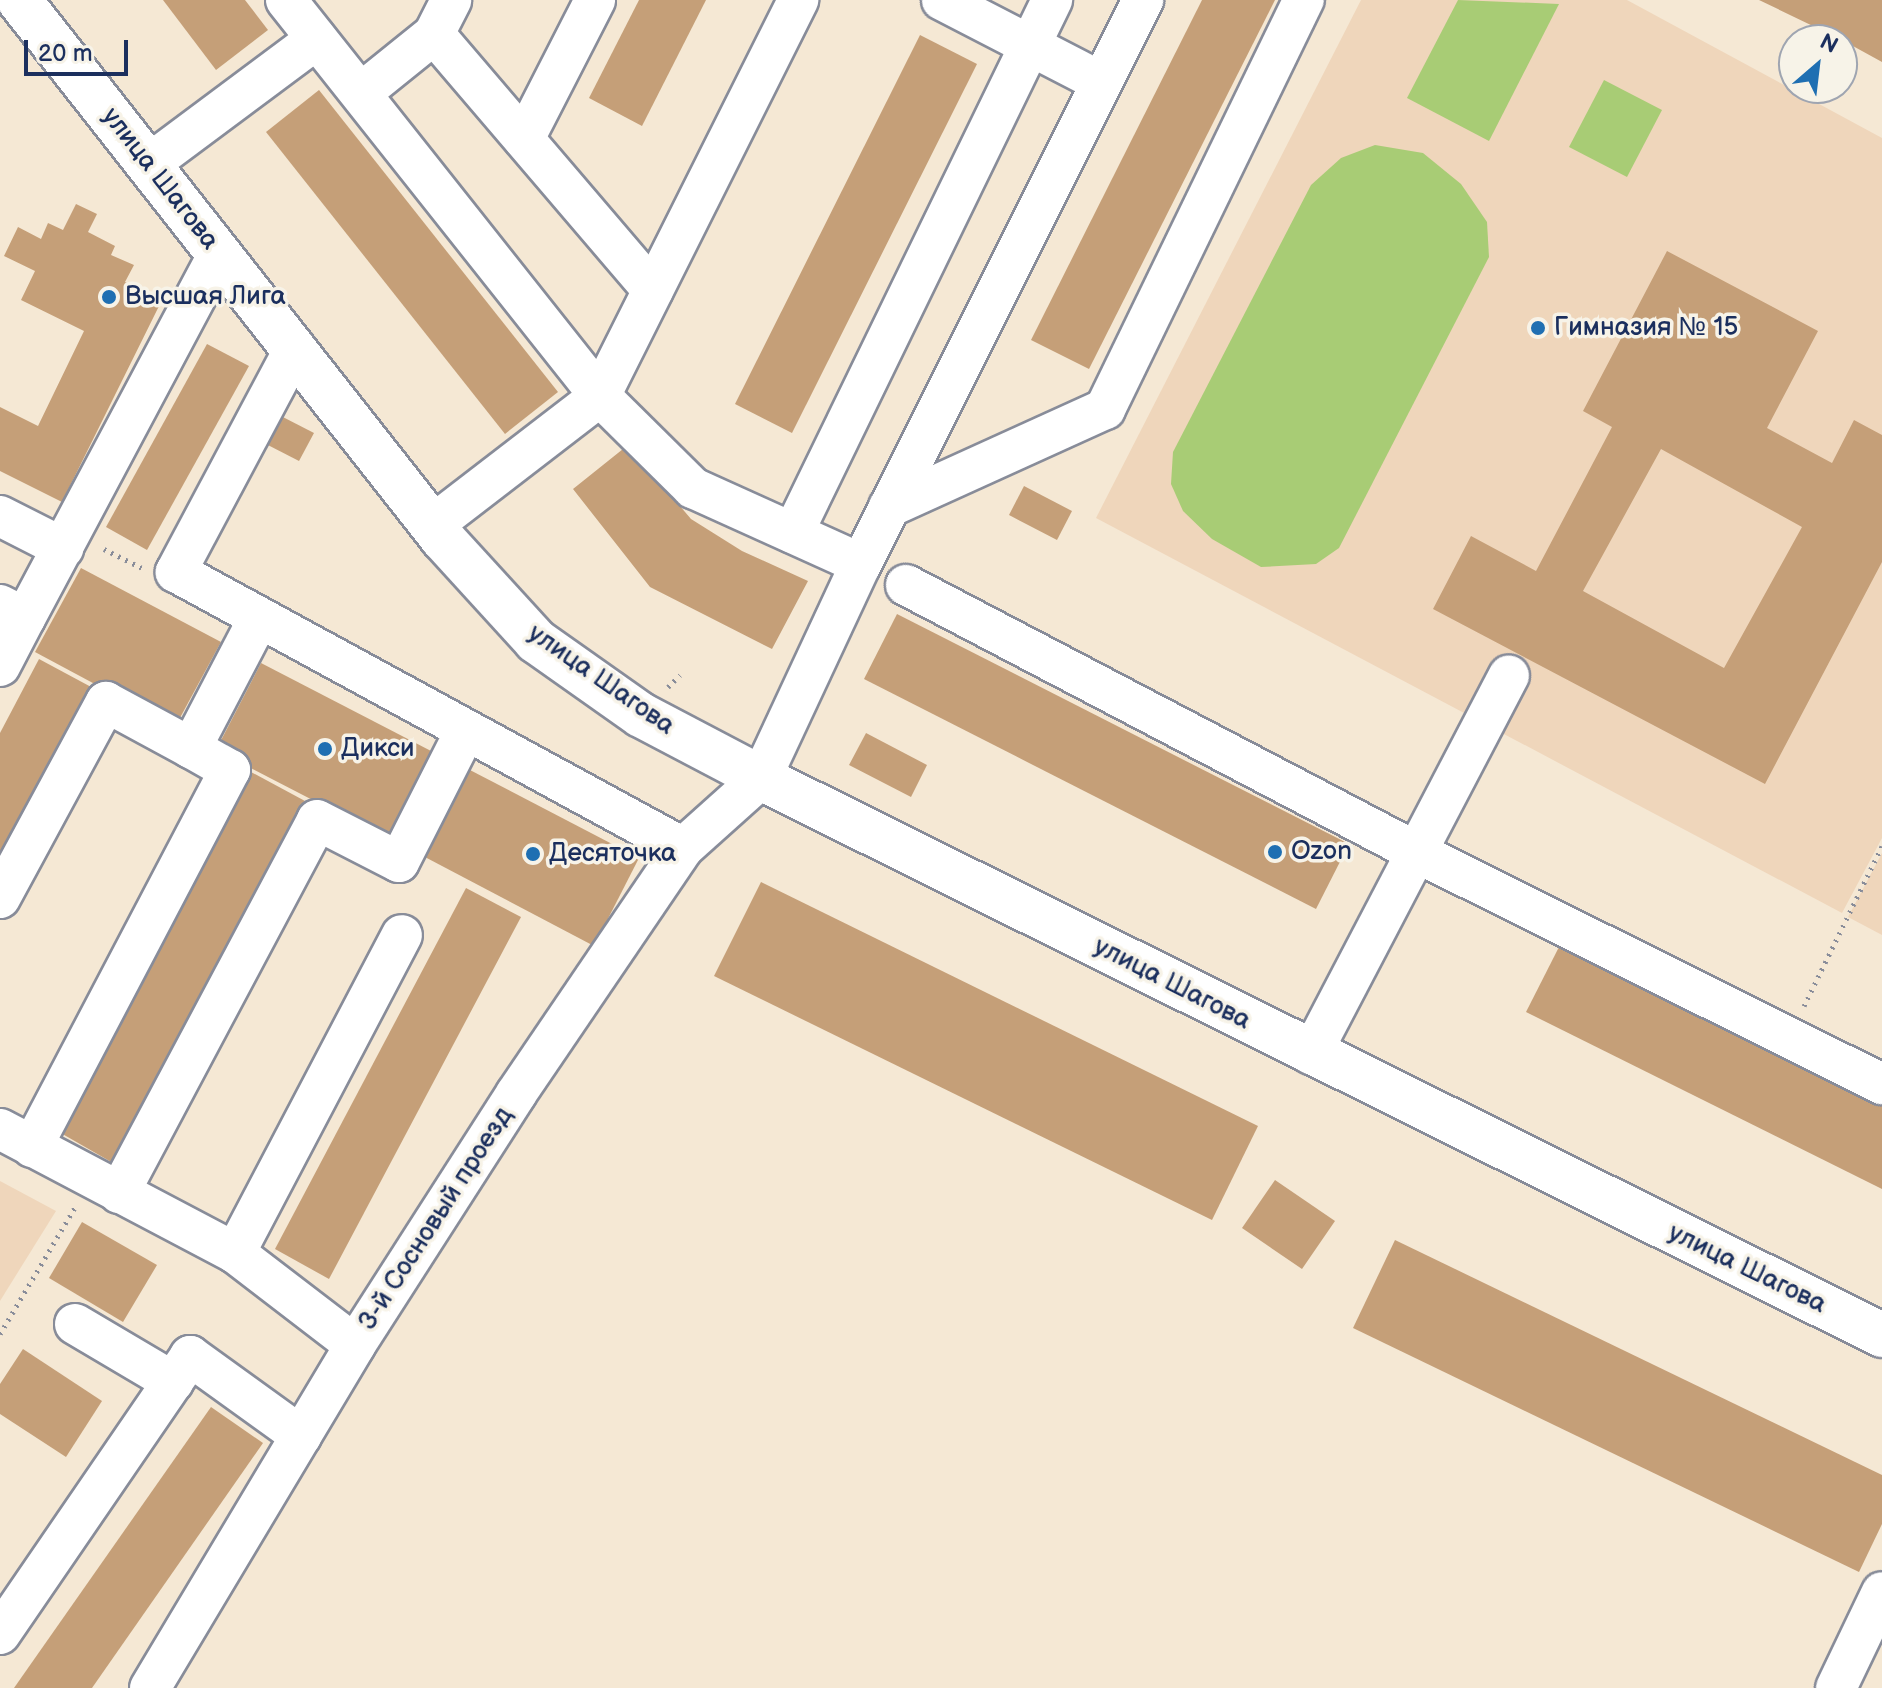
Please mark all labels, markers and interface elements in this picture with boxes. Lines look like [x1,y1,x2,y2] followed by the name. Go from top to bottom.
[28,24,132,74] scale bar
[1778,24,1858,104] north arrow
[1815,28,1842,60] text: N
[38,39,93,68] text: 20 m
[95,102,225,256] street label: улица Шагова
[125,281,286,313] place label: Высшая Лига
[100,288,118,306] marker: Высшая Лига
[1554,312,1738,344] place label: Гимназия № 15
[1529,319,1547,337] marker: Гимназия № 15
[522,618,680,742] street label: улица Шагова
[341,733,415,765] place label: Дикси
[316,740,334,758] marker: Дикси
[1291,836,1352,868] place label: Ozon
[549,838,676,870] place label: Десяточка
[1266,843,1284,861] marker: Ozon
[524,845,542,863] marker: Десяточка
[1088,931,1256,1037] street label: улица Шагова
[352,1102,520,1336] street label: 3-й Сосновый проезд
[1663,1217,1831,1321] street label: улица Шагова

